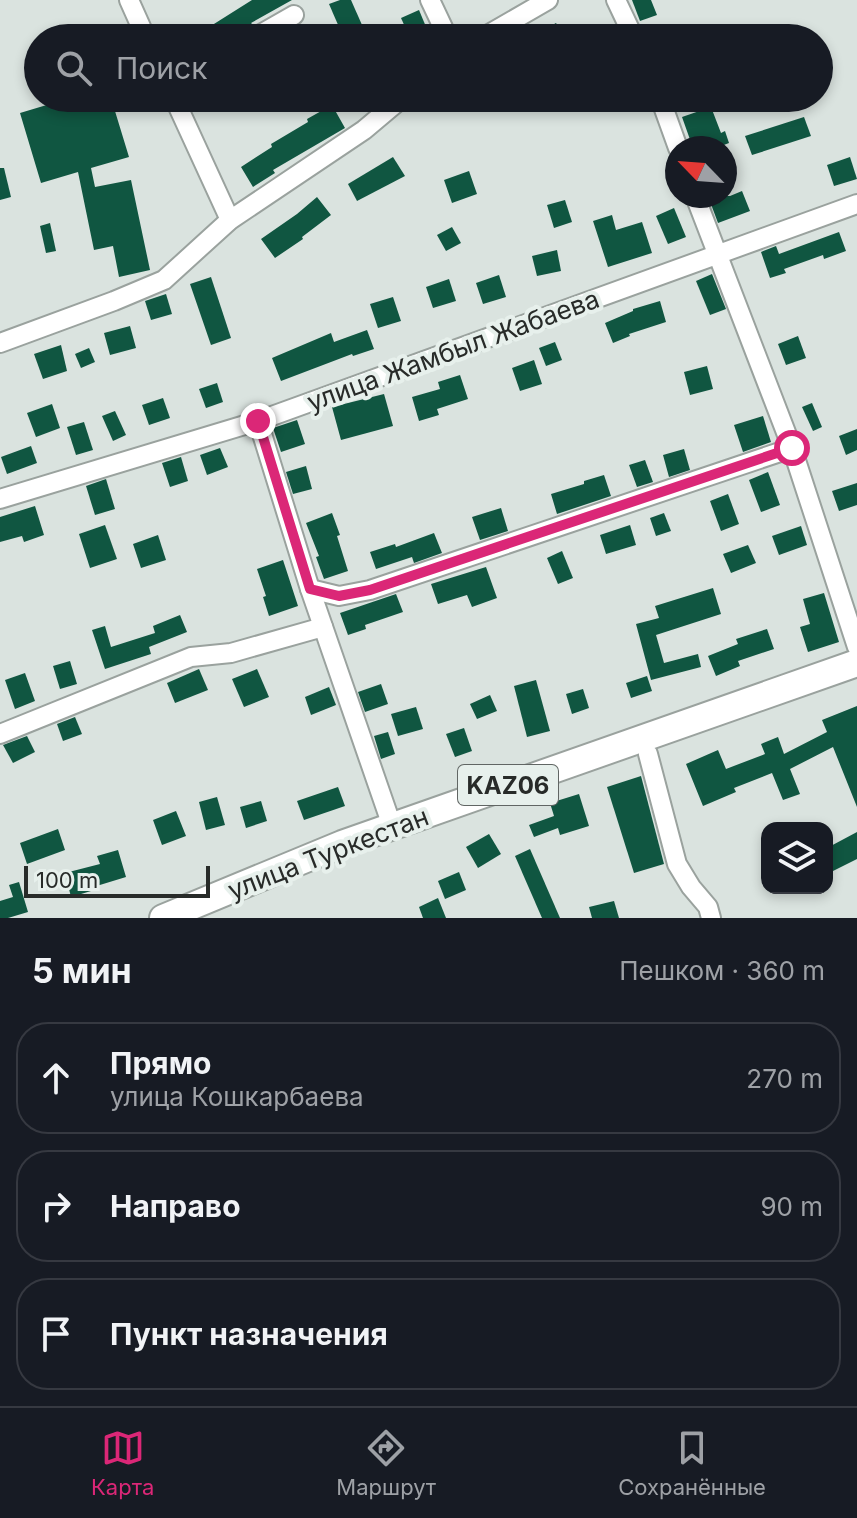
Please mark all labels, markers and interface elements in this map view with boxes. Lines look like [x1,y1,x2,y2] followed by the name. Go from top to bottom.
[24,24,833,112] search box
[52,46,96,90] icon: search
[116,50,207,86] text: Поиск
[665,136,737,208] north arrow
[303,283,603,417] street label: улица Жамбыл Жабаева
[240,403,276,439] route end
[774,430,810,466] route start
[458,765,558,805] road number: KАZ06
[223,800,433,906] street label: улица Туркестан
[761,822,833,894] map controls
[761,822,833,894] button: layers
[24,862,210,898] scale bar
[36,867,98,893] text: 100 m
[32,950,132,991] text: 5 мин
[619,955,825,986] text: Пешком · 360 m
[110,1045,211,1081] text: Прямо
[34,1056,78,1100] icon: ahead
[746,1063,823,1094] text: 270 m
[110,1081,364,1112] text: улица Кошкарбаева
[34,1184,78,1228] icon: right
[110,1188,241,1224] text: Направо
[760,1191,823,1222] text: 90 m
[34,1312,78,1356] icon: arrive
[110,1316,388,1352] text: Пункт назначения
[91,1426,154,1500] tab: Карта
[336,1426,436,1500] tab: Маршрут
[618,1426,766,1500] tab: Сохранённые

